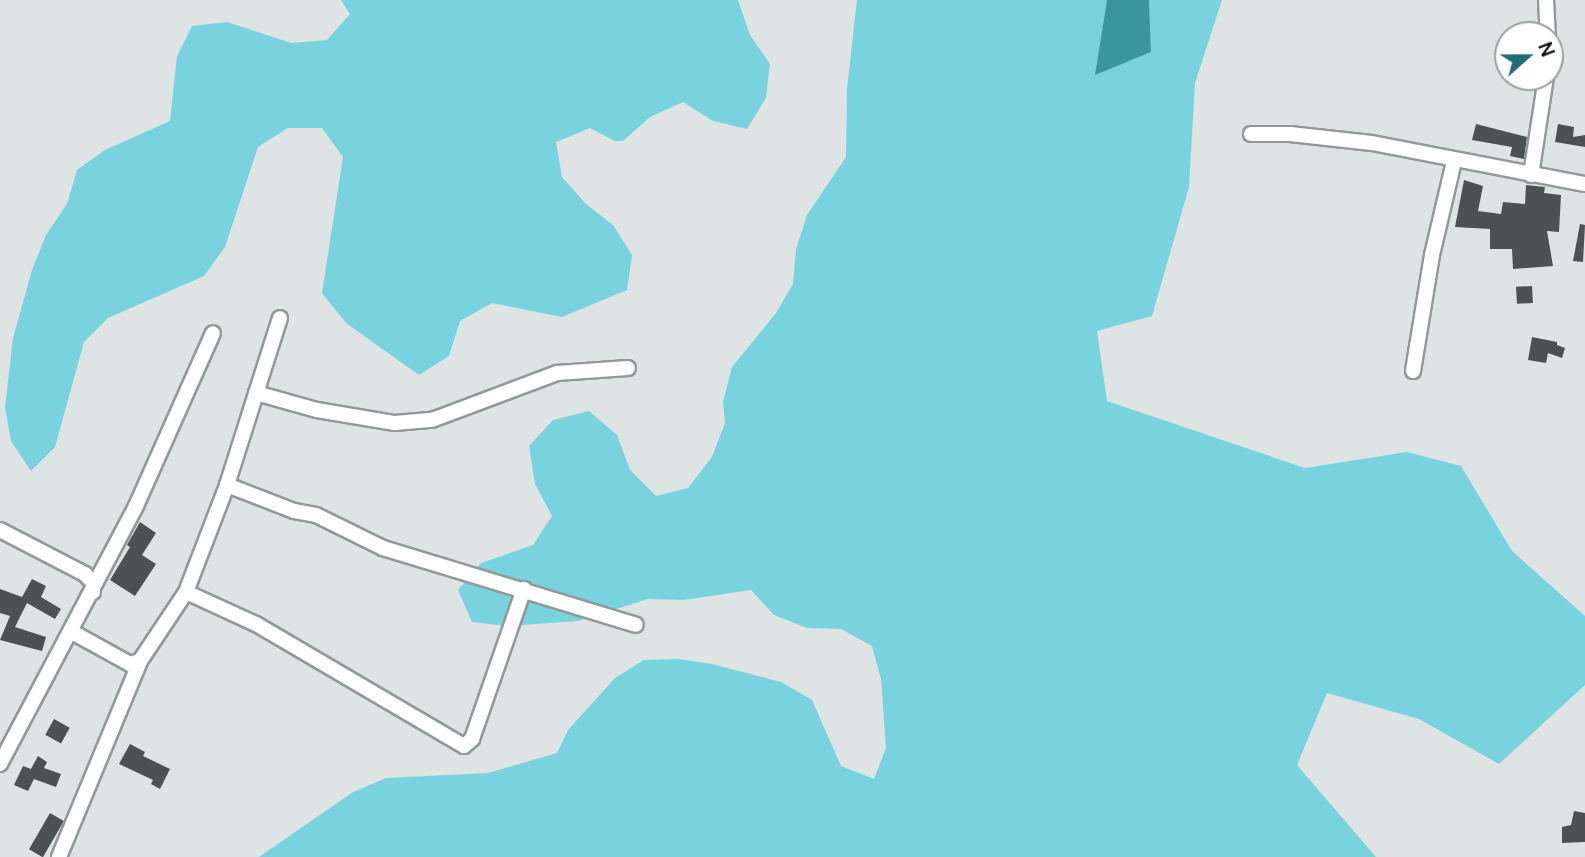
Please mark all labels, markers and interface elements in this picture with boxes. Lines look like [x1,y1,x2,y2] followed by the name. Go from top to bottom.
[1494,21,1564,91] north arrow
[1532,38,1561,60] text: N

